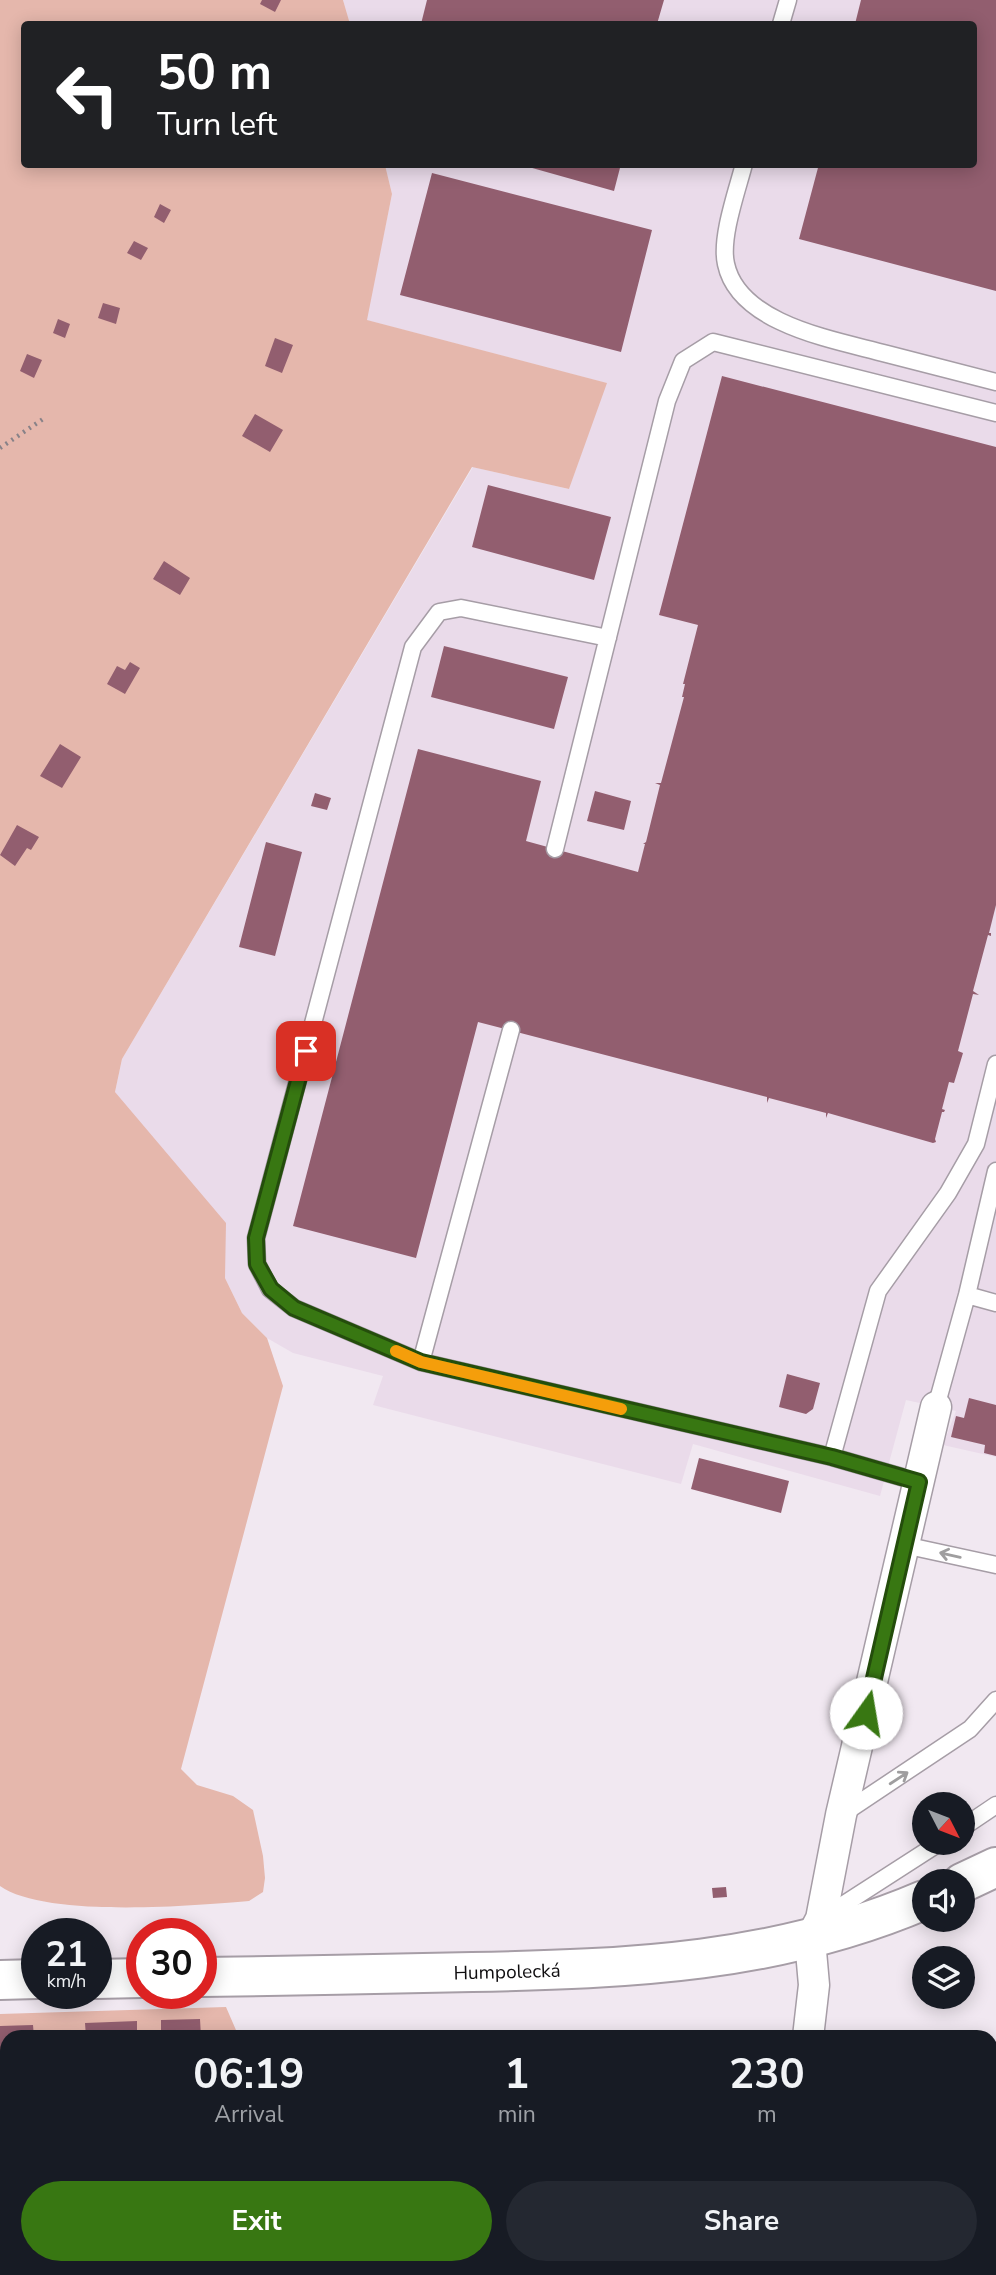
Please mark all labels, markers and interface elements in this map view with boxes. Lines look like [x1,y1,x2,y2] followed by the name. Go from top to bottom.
[157,39,272,106] text: 50 m
[42,49,133,140] icon: left
[157,103,277,146] text: Turn left
[276,1021,336,1081] pin
[287,1032,325,1070] icon: arrive
[939,1547,962,1561] one-way arrow
[829,1676,903,1750] position arrow
[888,1770,908,1784] one-way arrow
[912,1792,975,1855] north arrow
[912,1792,975,2009] map controls
[912,1869,975,1932] button: sound
[126,1918,217,2009] speed limit sign: 30
[45,1931,88,1978] text: 21
[912,1946,975,2009] button: layers
[453,1958,561,1986] street label: Humpolecká
[47,1969,86,1993] text: km/h
[193,2046,304,2103] text: 06:19
[504,2046,529,2103] text: 1
[729,2046,805,2103] text: 230
[214,2099,283,2130] text: Arrival
[498,2099,536,2130] text: min
[757,2099,777,2130] text: m
[21,2181,492,2261] button: Exit
[506,2181,977,2261] button: Share

